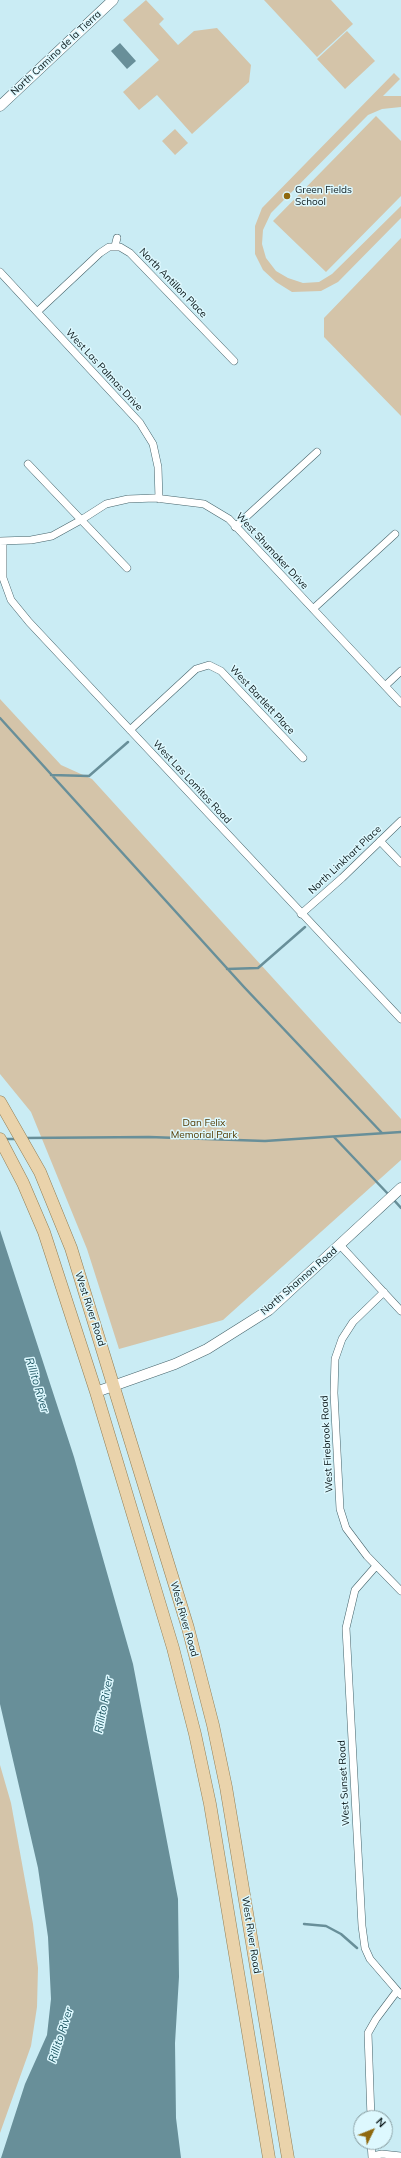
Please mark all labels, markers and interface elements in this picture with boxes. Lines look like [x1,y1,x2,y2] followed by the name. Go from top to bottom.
[8,8,104,98] street label: North Camino de la Tierra
[295,184,352,208] place label: Green Fields School
[282,191,292,201] marker: Green Fields School
[137,246,209,320] street label: North Antillon Place
[63,327,145,413] street label: West Las Palmas Drive
[233,510,311,592] street label: West Shumaker Drive
[227,663,297,737] street label: West Bartlett Place
[150,738,234,826] street label: West Las Lomitos Road
[306,823,384,897] street label: North Linkhart Place
[171,1117,237,1140] park label: Dan Felix Memorial Park
[258,1244,340,1318] street label: North Shannon Road
[72,1270,108,1348] street label: West River Road
[22,1356,52,1414] water label: Rillito River
[318,1395,336,1493] street label: West Firebrook Road
[168,1580,200,1658] street label: West River Road
[92,1676,116,1734] water label: Rillito River
[336,1740,352,1826] street label: West Sunset Road
[239,1896,263,1974] street label: West River Road
[46,2006,76,2064] water label: Rillito River
[353,2110,393,2150] north arrow
[373,2115,389,2130] text: N

